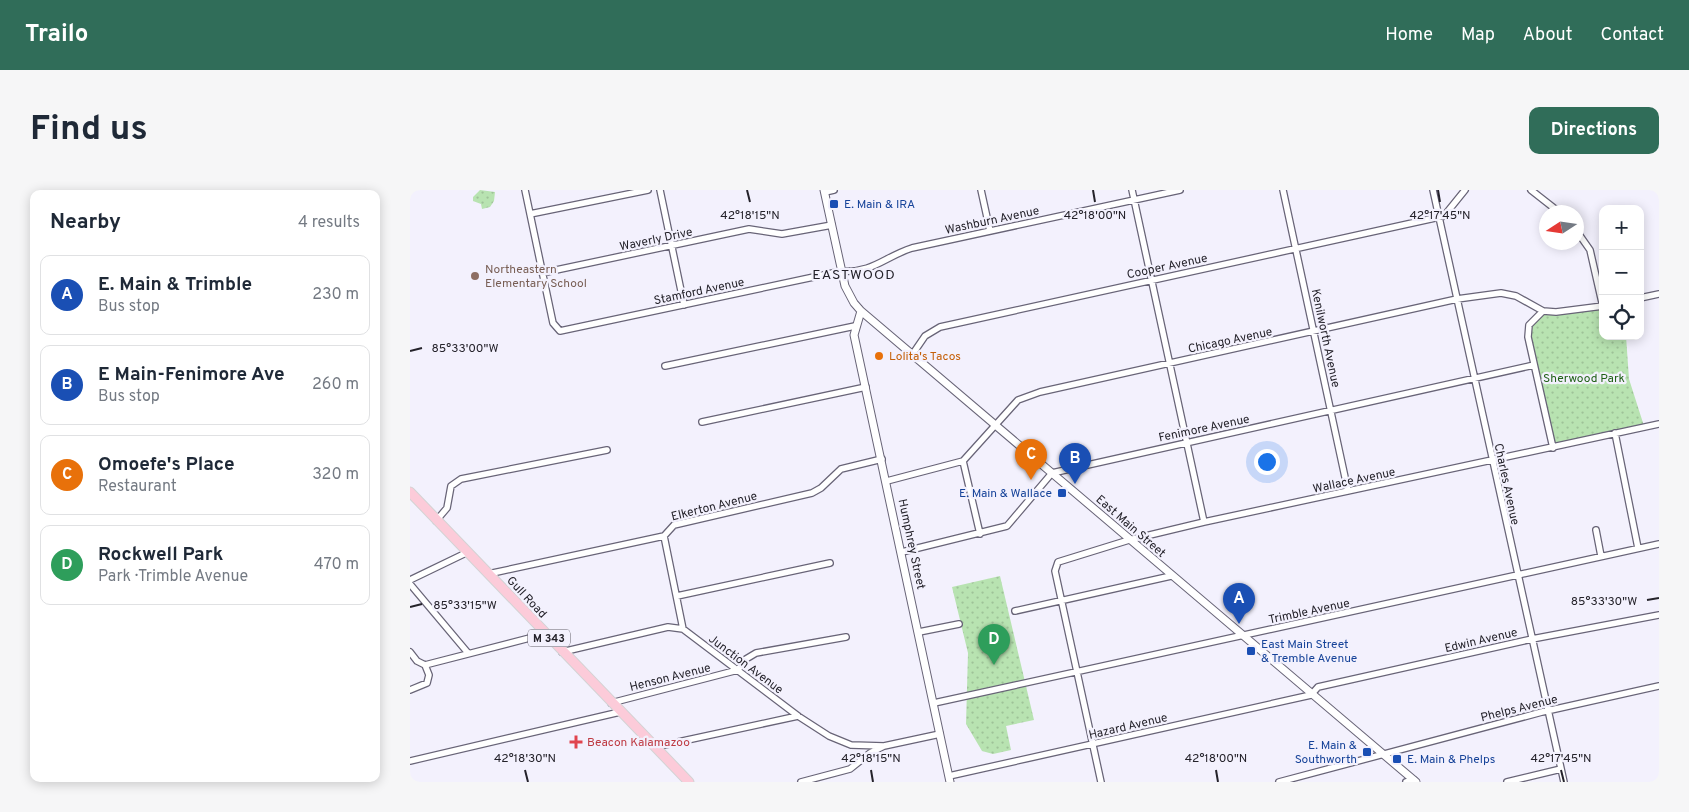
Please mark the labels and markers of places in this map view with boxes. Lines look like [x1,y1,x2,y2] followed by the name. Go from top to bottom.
[844,197,915,213] place label: E. Main & IRA
[828,198,840,210] marker: E. Main & IRA
[485,262,587,292] place label: Northeastern Elementary School
[469,270,481,282] marker: Northeastern Elementary School
[889,349,961,365] place label: Lolita's Tacos
[873,350,885,362] marker: Lolita's Tacos
[1015,439,1047,480] pin: C
[1059,443,1091,484] pin: B
[959,486,1052,502] place label: E. Main & Wallace
[1056,487,1068,499] marker: E. Main & Wallace
[1223,583,1255,624] pin: A
[978,624,1010,665] pin: D
[1261,637,1357,667] place label: East Main Street & Tremble Avenue
[1245,645,1257,657] marker: East Main Street & Tremble Avenue
[569,735,583,749] marker: Beacon Kalamazoo
[587,735,690,751] place label: Beacon Kalamazoo
[1295,738,1357,768] place label: E. Main & Southworth
[1361,746,1373,758] marker: E. Main & Southworth
[1407,752,1495,768] place label: E. Main & Phelps
[1391,753,1403,765] marker: E. Main & Phelps

